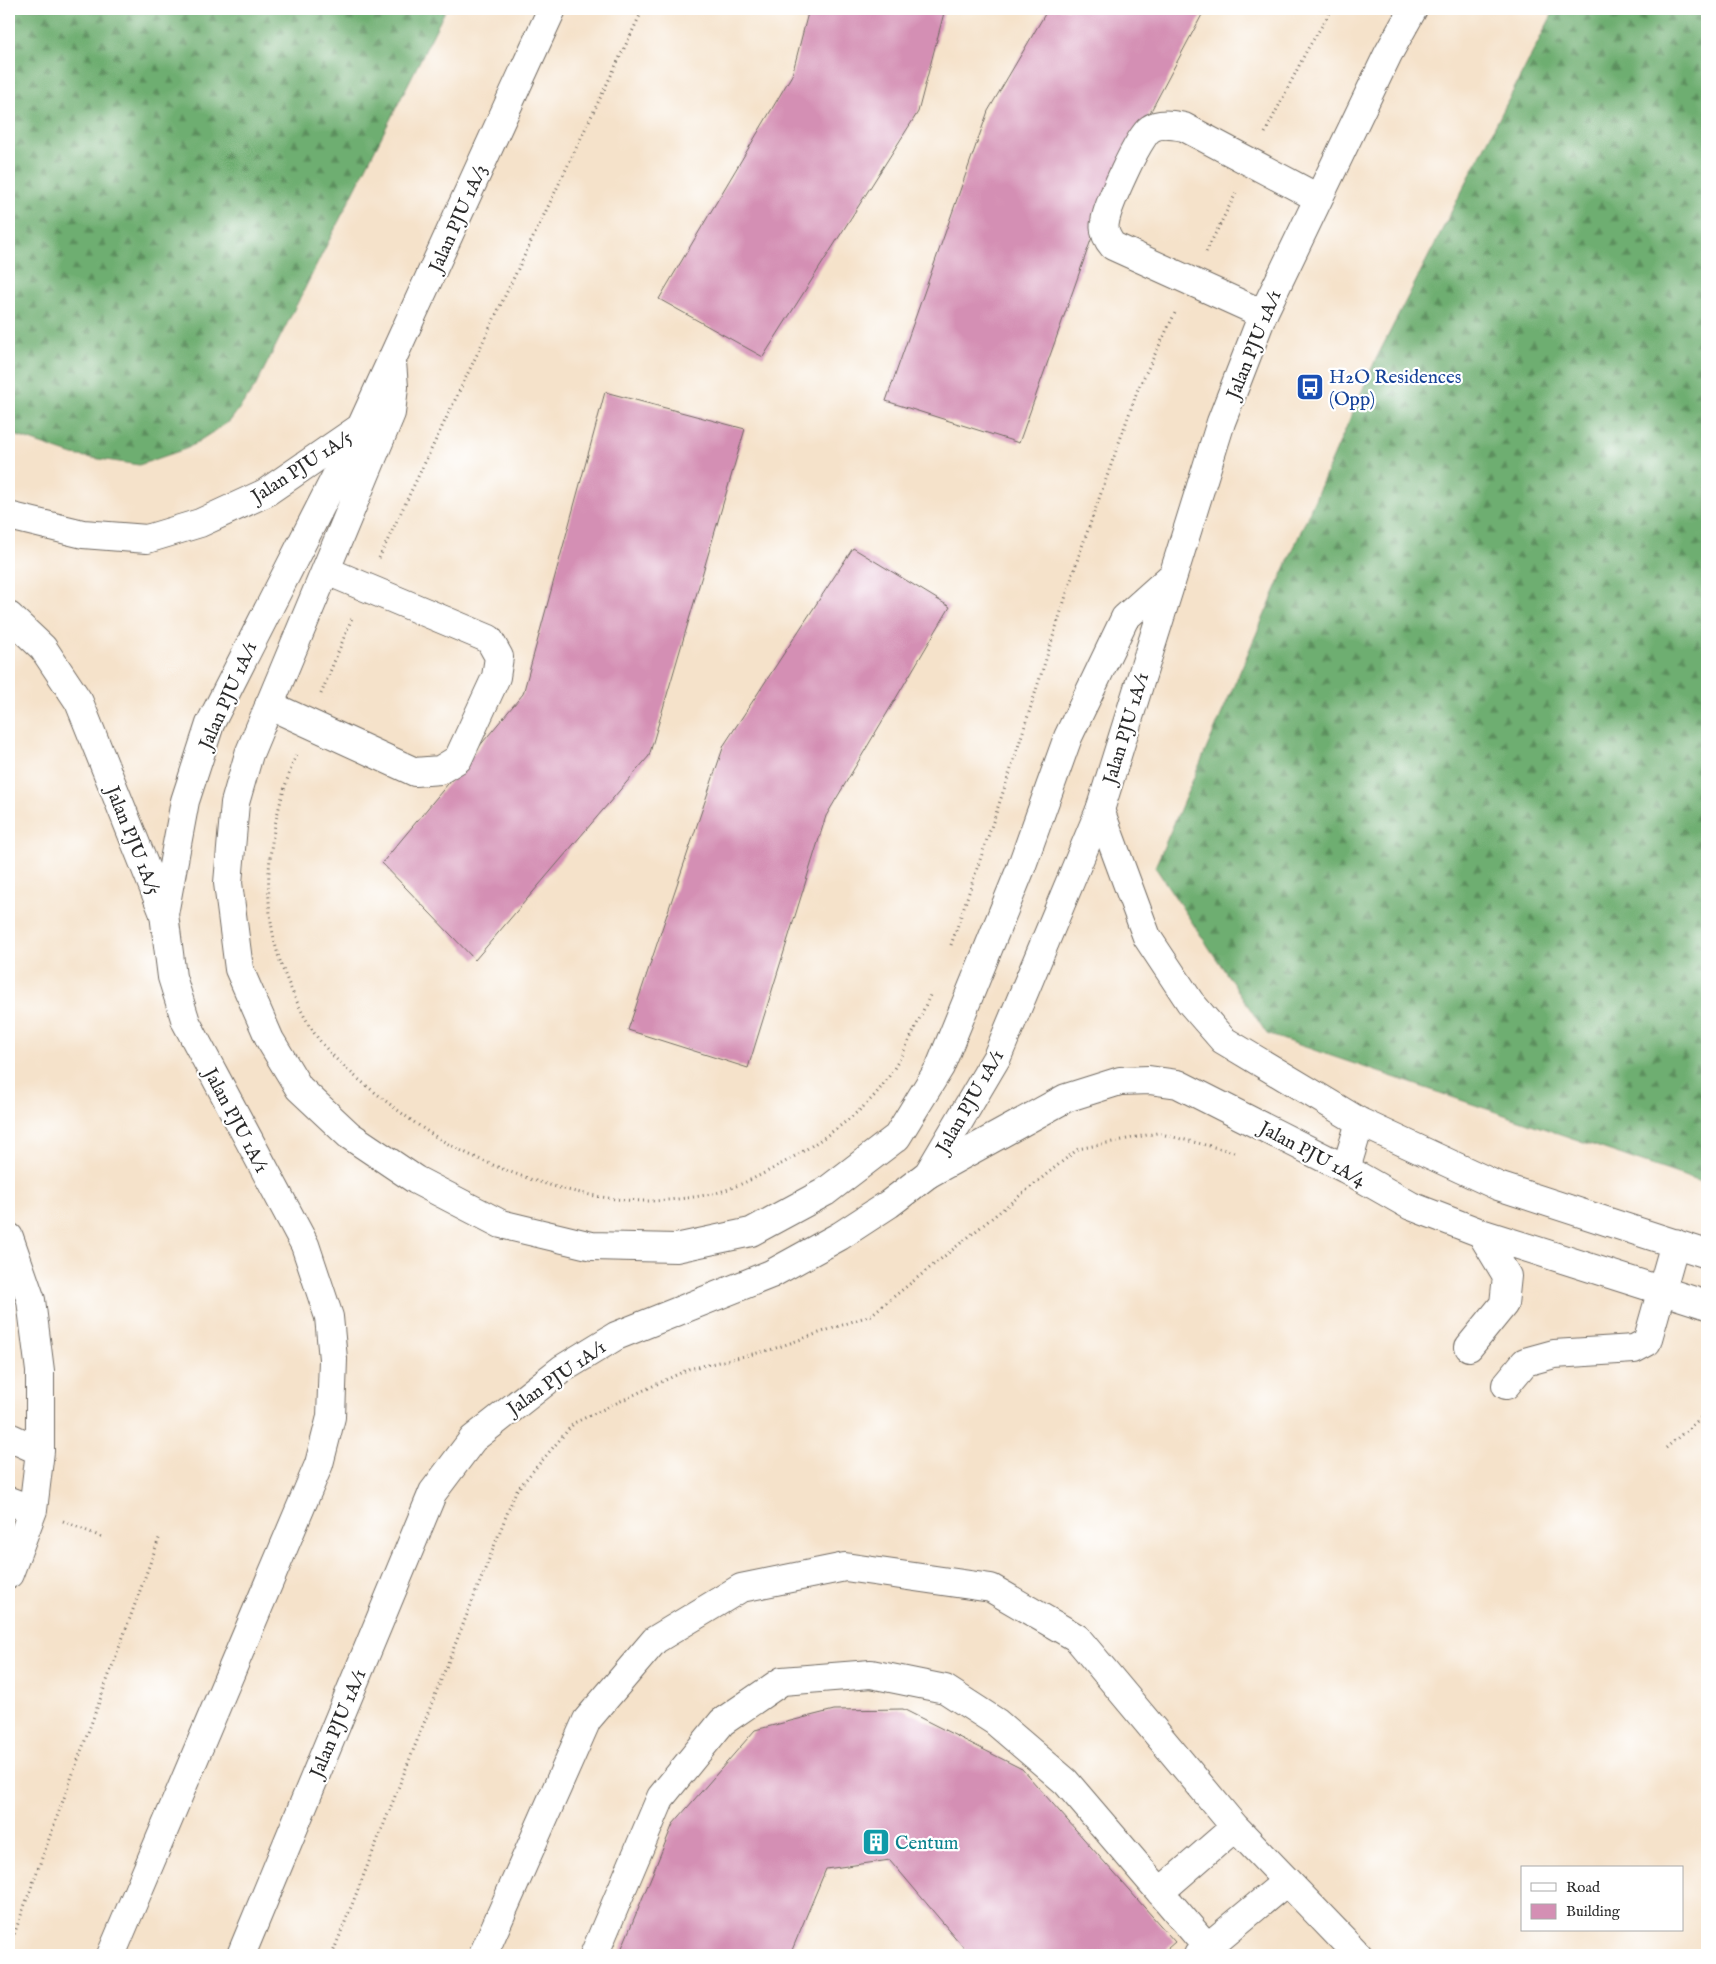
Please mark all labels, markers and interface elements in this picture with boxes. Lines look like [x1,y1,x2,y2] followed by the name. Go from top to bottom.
[424,161,493,278] street label: Jalan PJU 1A/3
[1221,287,1288,405] street label: Jalan PJU 1A/1
[1329,366,1461,412] place label: H2O Residences (Opp)
[1295,372,1325,402] bus stop icon: H2O Residences (Opp)
[246,426,357,510] street label: Jalan PJU 1A/5
[194,638,263,755] street label: Jalan PJU 1A/1
[1098,670,1155,789] street label: Jalan PJU 1A/1
[99,781,165,899] street label: Jalan PJU 1A/5
[930,1046,1010,1160] street label: Jalan PJU 1A/1
[197,1063,273,1178] street label: Jalan PJU 1A/1
[1253,1116,1370,1193] street label: Jalan PJU 1A/4
[501,1336,611,1423] street label: Jalan PJU 1A/1
[304,1666,372,1783] street label: Jalan PJU 1A/1
[861,1827,891,1857] building icon: Centum
[895,1832,959,1856] place label: Centum
[1521,1866,1684,1932] legend
[1566,1878,1601,1897] text: Road
[1566,1902,1621,1921] text: Building

